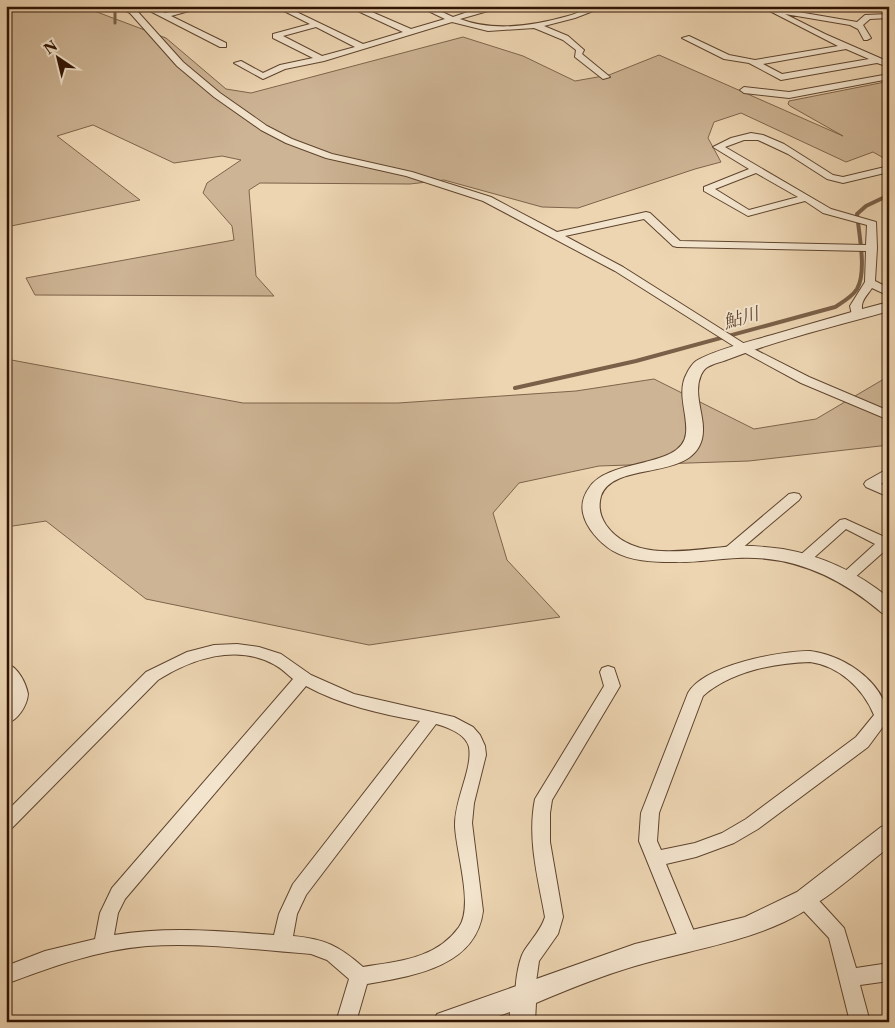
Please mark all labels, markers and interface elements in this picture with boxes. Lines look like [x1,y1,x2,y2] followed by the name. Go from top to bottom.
[32,32,82,82] north arrow
[40,36,61,58] text: N
[721,302,763,333] water label: 鮎川

